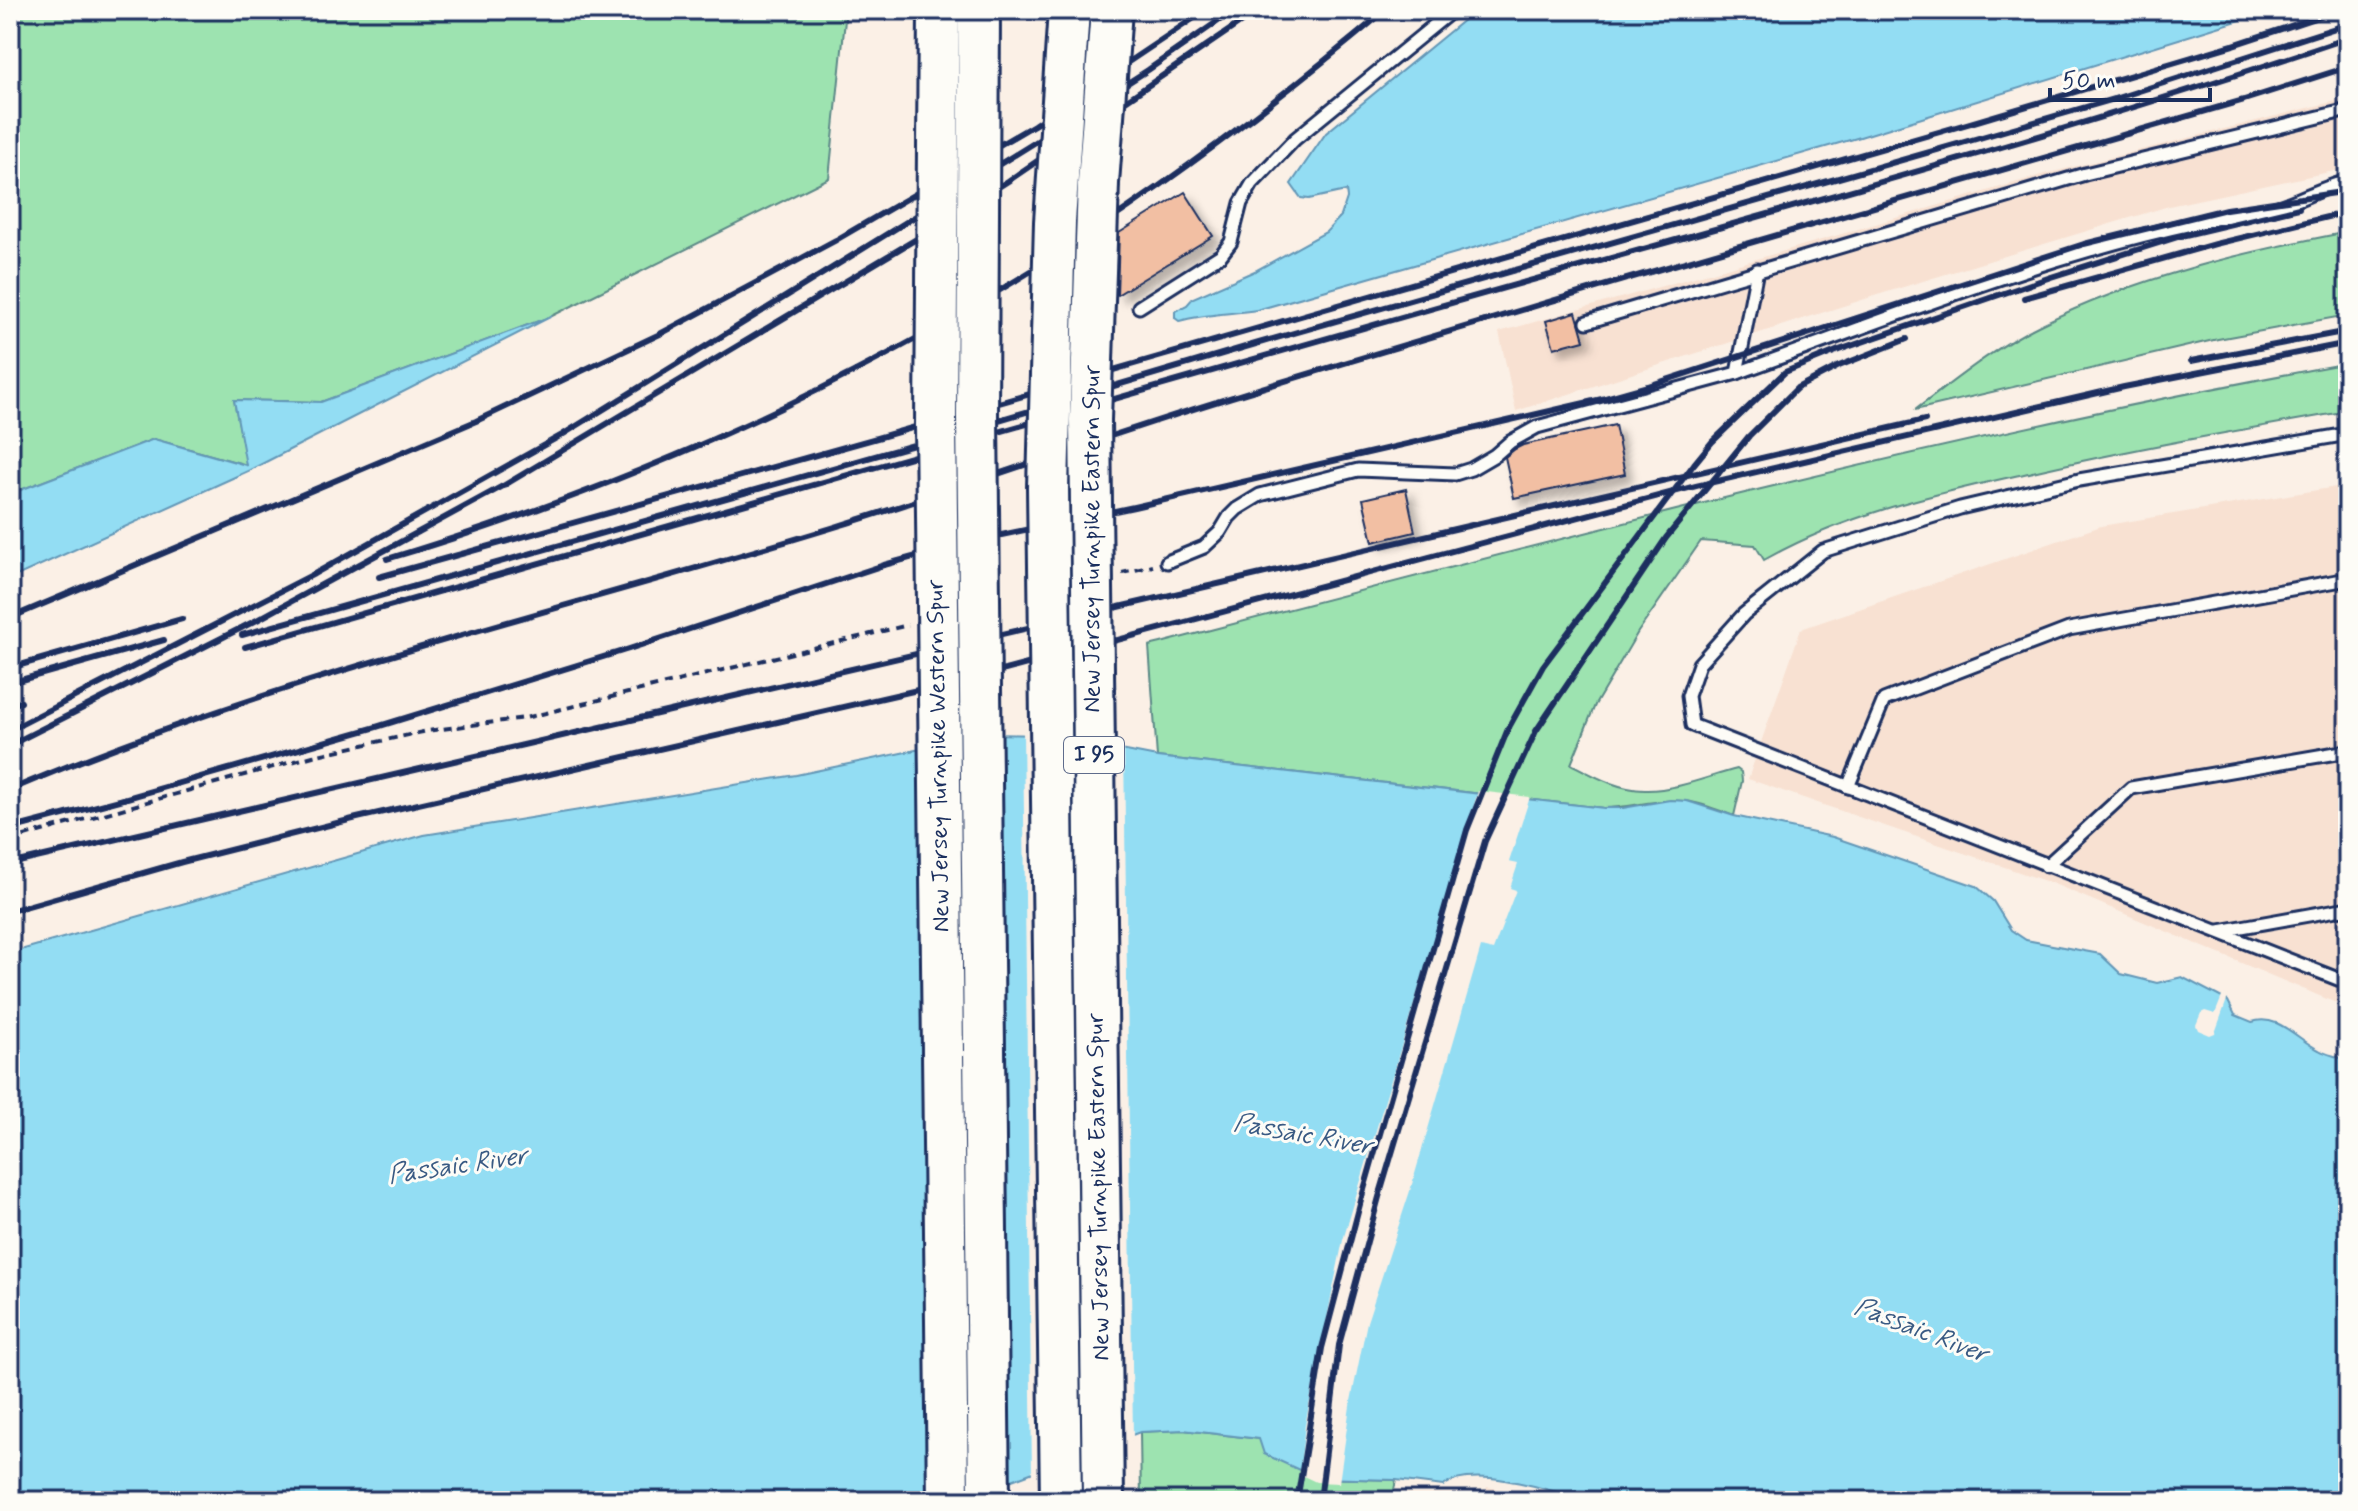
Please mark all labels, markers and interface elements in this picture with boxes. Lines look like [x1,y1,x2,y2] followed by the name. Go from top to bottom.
[2050,52,2210,102] scale bar
[2062,66,2116,97] text: 50 m
[1077,365,1108,713] street label: New Jersey Turnpike Eastern Spur
[920,579,958,933] street label: New Jersey Turnpike Western Spur
[1064,737,1124,773] road number: I 95
[1080,1013,1118,1361] street label: New Jersey Turnpike Eastern Spur
[1231,1106,1378,1164] water label: Passaic River
[386,1139,533,1193] water label: Passaic River
[1849,1290,1995,1373] water label: Passaic River

